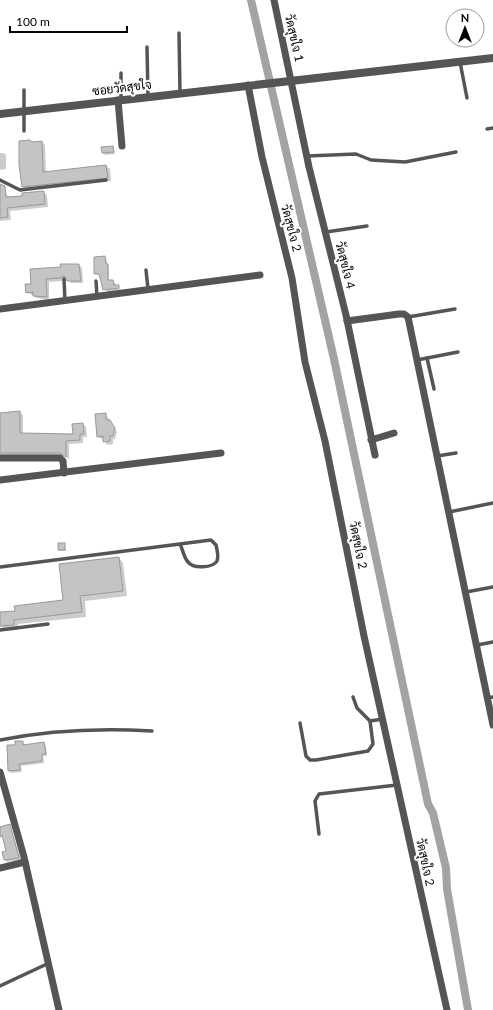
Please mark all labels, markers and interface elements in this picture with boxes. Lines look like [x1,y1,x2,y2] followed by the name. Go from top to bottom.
[10,8,127,34] scale bar
[445,8,485,48] north arrow
[461,11,469,24] text: N
[280,13,307,64] street label: วัดสุขใจ 1
[16,14,50,29] text: 100 m
[91,76,153,101] street label: ซอยวัดสุขใจ
[276,202,305,254] street label: วัดสุขใจ 2
[330,239,359,291] street label: วัดสุขใจ 4
[345,520,370,571] street label: วัดสุขใจ 2
[411,837,438,888] street label: วัดสุขใจ 2

